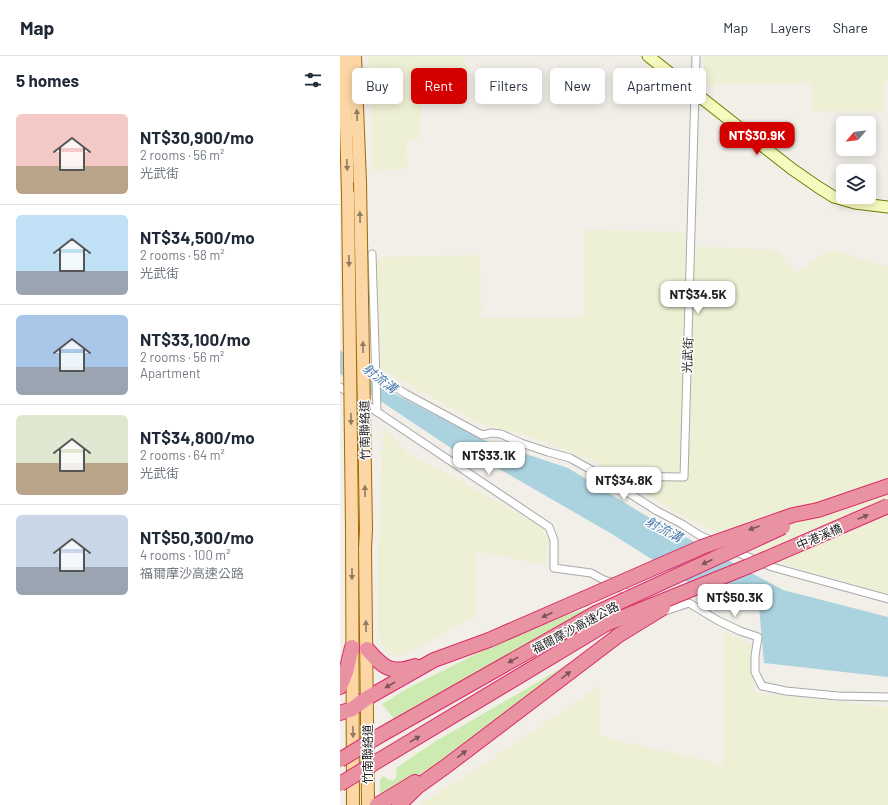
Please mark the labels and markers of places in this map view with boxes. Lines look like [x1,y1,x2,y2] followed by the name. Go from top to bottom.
[716,122,798,156] pin: NT$30.9K
[657,281,739,315] pin: NT$34.5K
[448,442,530,476] pin: NT$33.1K
[583,467,665,501] pin: NT$34.8K
[694,584,776,618] pin: NT$50.3K

